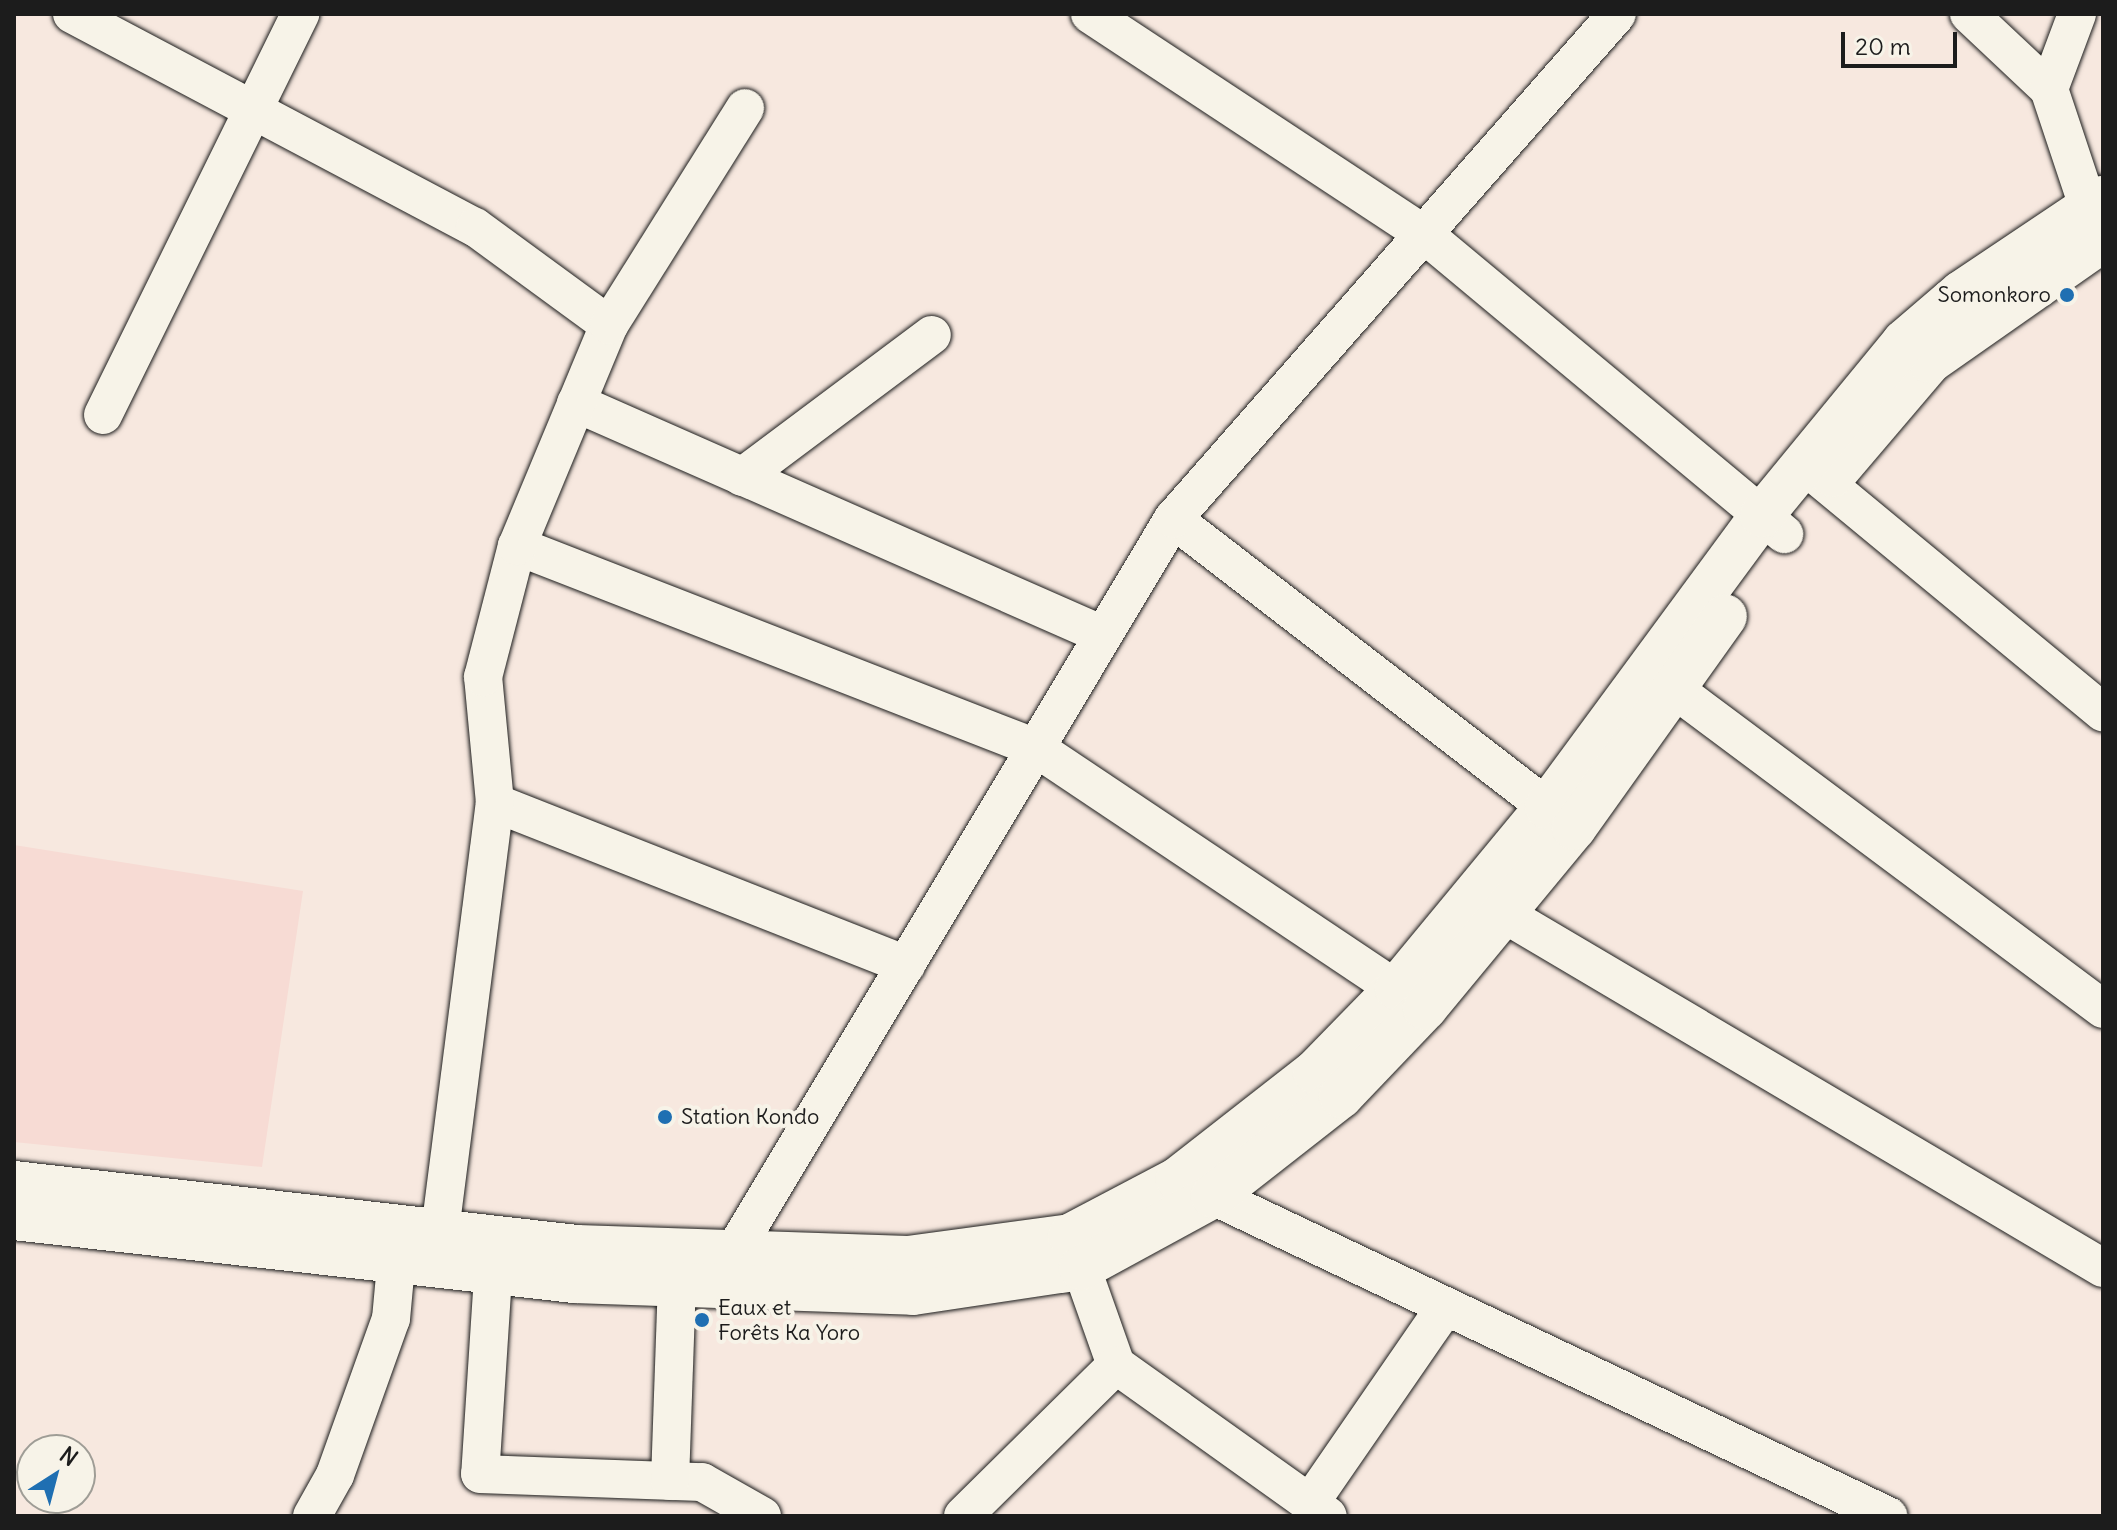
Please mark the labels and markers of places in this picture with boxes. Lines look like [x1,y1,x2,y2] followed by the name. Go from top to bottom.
[1937,282,2051,308] place label: Somonkoro
[2058,286,2076,304] marker: Somonkoro
[681,1104,819,1130] place label: Station Kondo
[656,1108,674,1126] marker: Station Kondo
[718,1294,860,1346] place label: Eaux et Forêts Ka Yoro
[693,1311,711,1329] marker: Eaux et Forêts Ka Yoro

